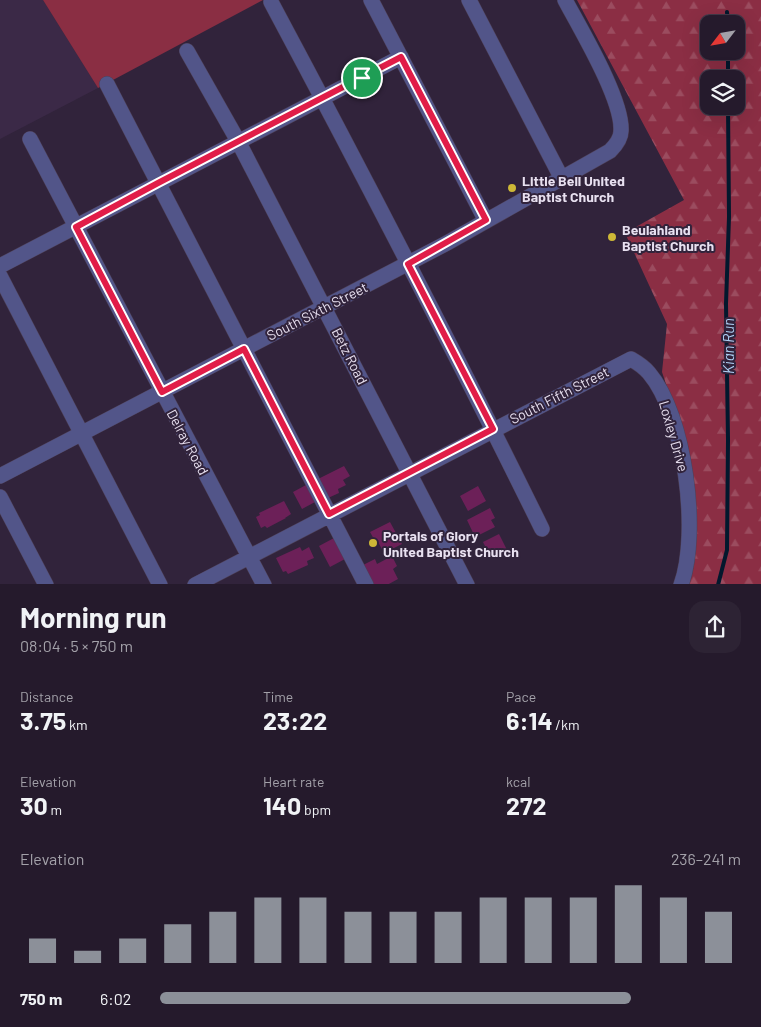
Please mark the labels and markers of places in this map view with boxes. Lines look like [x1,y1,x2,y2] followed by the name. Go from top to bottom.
[341,57,383,99] pin
[522,172,625,205] place label: Little Bell United Baptist Church
[506,182,518,194] marker: Little Bell United Baptist Church
[622,221,714,254] place label: Beulahland Baptist Church
[606,231,618,243] marker: Beulahland Baptist Church
[383,527,519,560] place label: Portals of Glory United Baptist Church
[367,537,379,549] marker: Portals of Glory United Baptist Church

